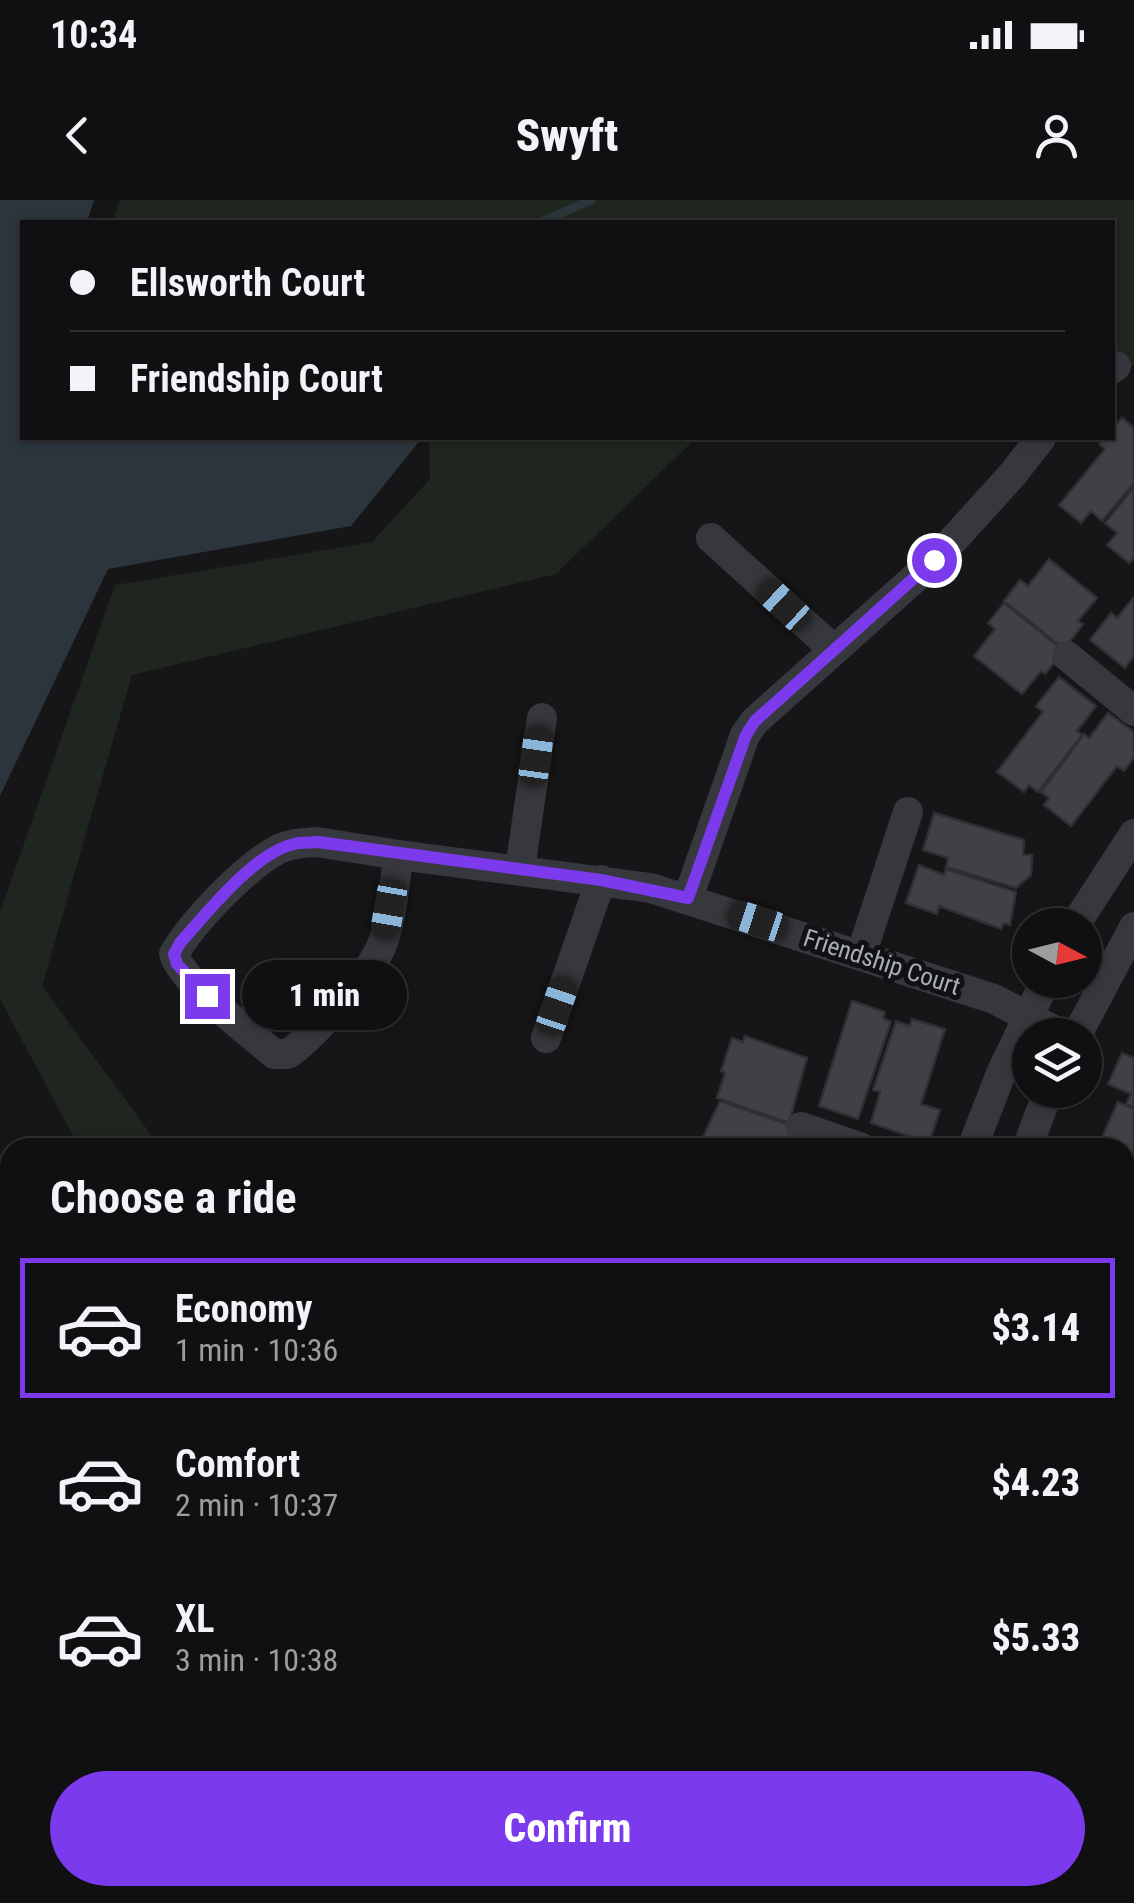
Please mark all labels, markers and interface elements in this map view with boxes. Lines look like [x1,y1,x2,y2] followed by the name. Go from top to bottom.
[50,13,137,57] text: 10:34
[50,108,105,163] icon: back
[1029,108,1084,163] icon: person
[516,109,618,162] text: Swyft
[130,261,365,305] text: Ellsworth Court
[130,357,383,401] text: Friendship Court
[912,538,957,583] route start
[752,574,816,636] car
[517,724,555,788] car
[369,877,409,941] car
[725,897,791,945] car
[1012,908,1102,998] north arrow
[1012,908,1102,1108] map controls
[800,923,964,1001] street label: Friendship Court
[242,961,407,1031] callout: 1 min
[533,973,581,1039] car
[185,974,230,1019] route end
[289,976,360,1014] text: 1 min
[1012,1018,1102,1108] button: layers
[50,1171,297,1224] text: Choose a ride
[55,1283,145,1373] icon: car
[175,1287,312,1331] text: Economy
[991,1306,1080,1350] text: $3.14
[175,1331,338,1369] text: 1 min · 10:36
[55,1438,145,1528] icon: car
[175,1442,300,1486] text: Comfort
[991,1461,1080,1505] text: $4.23
[175,1486,338,1524] text: 2 min · 10:37
[55,1593,145,1683] icon: car
[175,1597,214,1641] text: XL
[991,1616,1080,1660] text: $5.33
[175,1641,338,1679] text: 3 min · 10:38
[50,1771,1085,1886] button: Confirm

